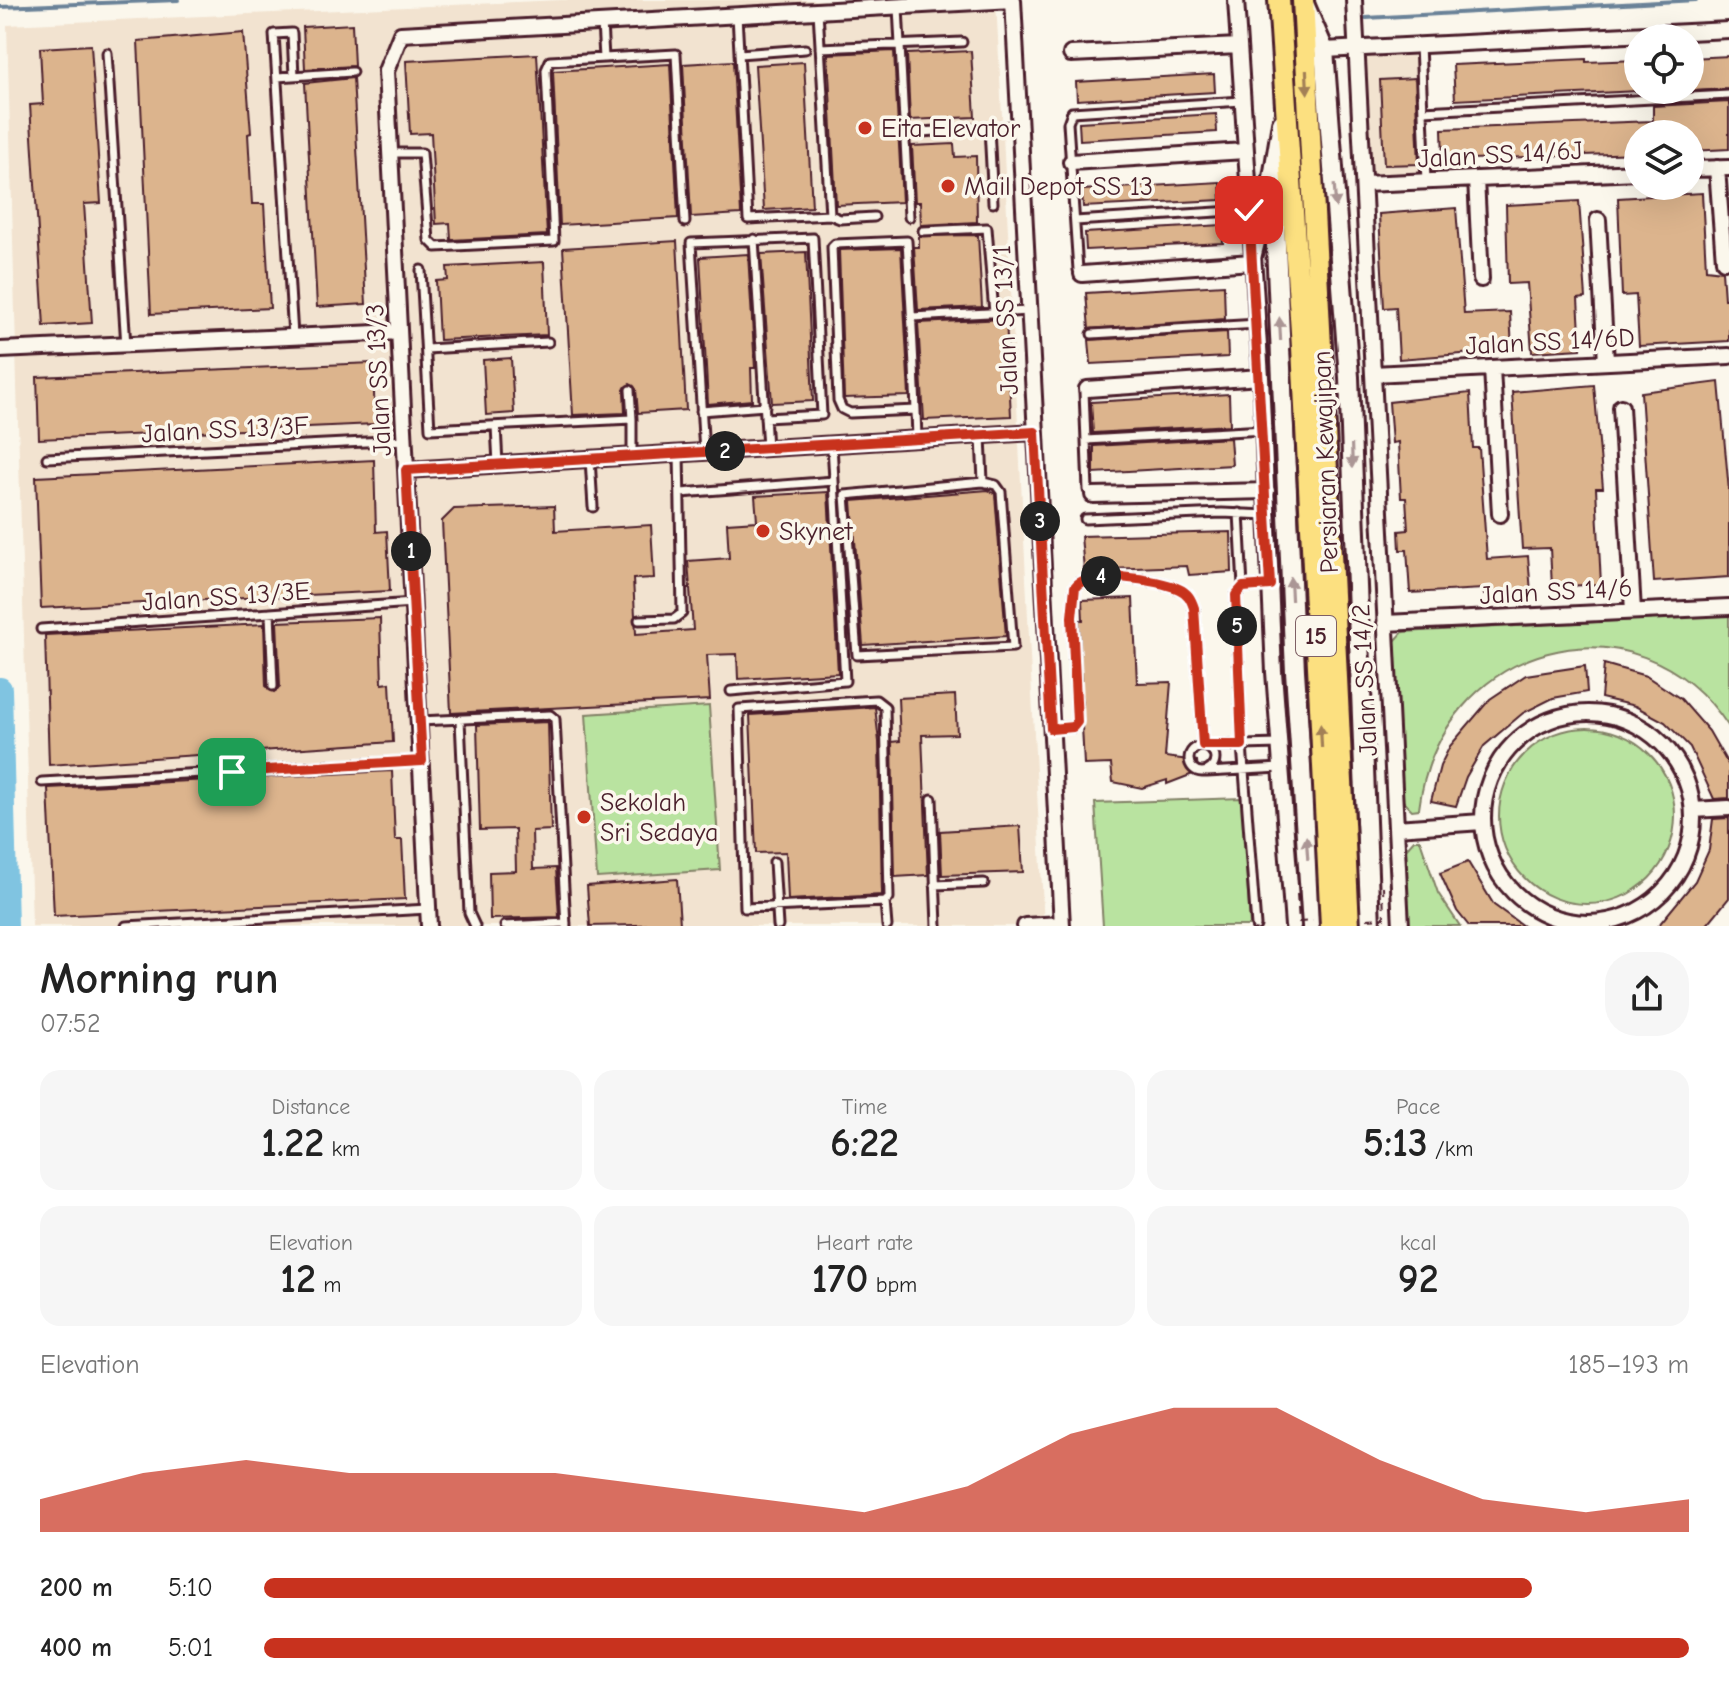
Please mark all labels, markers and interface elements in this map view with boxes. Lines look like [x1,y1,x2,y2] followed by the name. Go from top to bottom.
[1624,24,1704,200] map controls
[1624,24,1704,104] button: locate
[1301,70,1314,95] one-way arrow
[881,114,1021,144] place label: Eita Elevator
[856,119,874,137] marker: Eita Elevator
[1624,120,1704,200] button: layers
[1417,136,1583,174] street label: Jalan SS 14/6J
[964,172,1153,202] place label: Mail Depot SS 13
[1215,176,1283,244] pin
[939,177,957,195] marker: Mail Depot SS 13
[1329,184,1342,209] one-way arrow
[1227,188,1271,232] icon: check
[987,244,1025,396] street label: Jalan SS 13/1
[360,303,398,457] street label: Jalan SS 13/3
[1273,316,1286,341] one-way arrow
[1465,323,1635,361] street label: Jalan SS 14/6D
[1307,350,1345,574] street label: Persiaran Kewajipan
[140,411,310,449] street label: Jalan SS 13/3F
[705,431,745,471] pin: 2
[720,438,730,464] text: 2
[1346,444,1359,469] one-way arrow
[1020,501,1060,541] pin: 3
[1035,508,1045,534] text: 3
[779,517,854,547] place label: Skynet
[754,522,772,540] marker: Skynet
[391,531,431,571] pin: 1
[407,538,415,564] text: 1
[1081,556,1121,596] pin: 4
[1096,563,1106,589] text: 4
[1479,573,1633,611] street label: Jalan SS 14/6
[141,576,311,618] street label: Jalan SS 13/3E
[1284,576,1297,601] one-way arrow
[1346,603,1384,757] street label: Jalan SS 14/2
[1217,606,1257,646] pin: 5
[1231,613,1243,639] text: 5
[1296,616,1336,656] road number: 15
[1315,723,1328,748] one-way arrow
[198,738,266,806] pin
[210,750,254,794] icon: arrive
[600,788,718,848] place label: Sekolah Sri Sedaya
[575,808,593,826] marker: Sekolah Sri Sedaya
[1300,835,1313,860] one-way arrow
[1605,952,1689,1036] button: share
[40,953,279,1004] text: Morning run
[40,1009,101,1039] text: 07:52
[271,1094,350,1120] text: Distance
[842,1094,887,1120] text: Time
[1396,1094,1440,1120] text: Pace
[261,1120,324,1166] text: 1.22
[830,1120,899,1166] text: 6:22
[1363,1120,1428,1166] text: 5:13
[324,1136,360,1162] text: km
[1428,1136,1474,1162] text: /km
[269,1230,353,1256] text: Elevation
[816,1230,913,1256] text: Heart rate
[1400,1230,1437,1256] text: kcal
[280,1256,316,1302] text: 12
[812,1256,868,1302] text: 170
[1398,1256,1439,1302] text: 92
[316,1272,341,1298] text: m
[868,1272,917,1298] text: bpm
[40,1350,140,1380] text: Elevation
[1568,1350,1689,1380] text: 185–193 m
[40,1573,113,1603] text: 200 m
[168,1573,213,1603] text: 5:10
[40,1633,112,1663] text: 400 m
[168,1633,213,1663] text: 5:01

